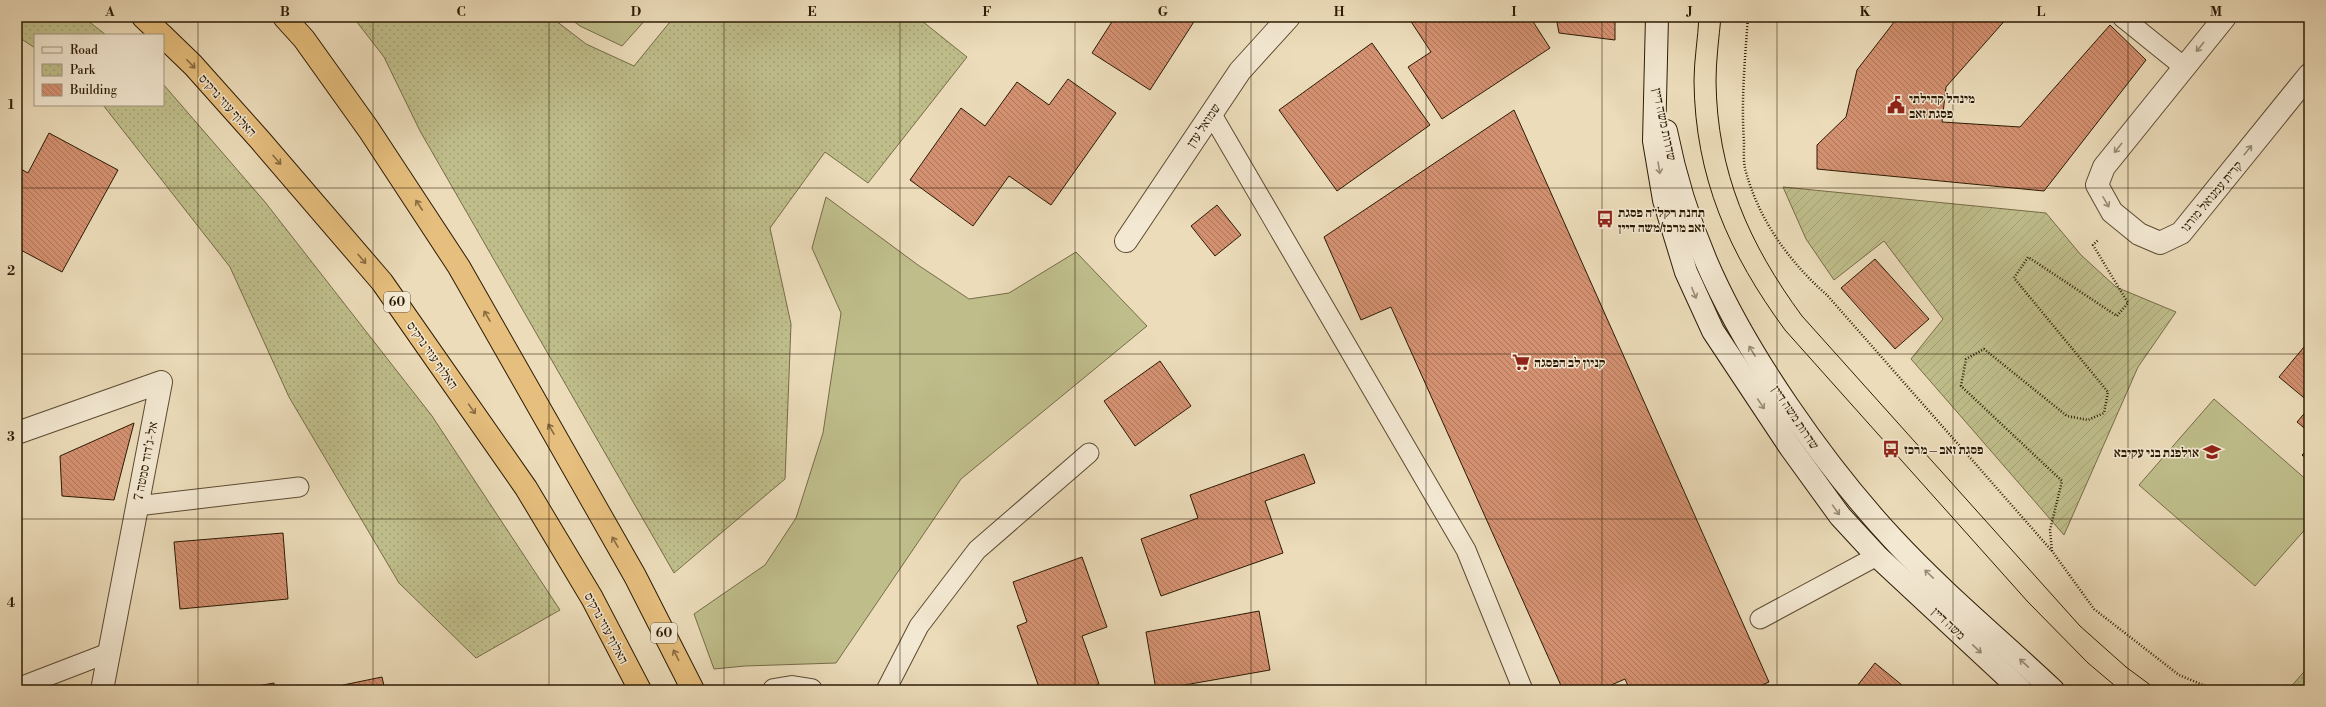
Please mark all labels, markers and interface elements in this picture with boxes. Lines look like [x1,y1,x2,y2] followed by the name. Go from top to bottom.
[104,4,115,20] text: A
[280,4,290,20] text: B
[456,4,466,20] text: C
[631,4,641,20] text: D
[807,4,817,20] text: E
[982,4,992,20] text: F
[1158,4,1169,20] text: G
[1334,4,1345,20] text: H
[1511,4,1517,20] text: I
[1685,4,1693,20] text: J
[1860,4,1871,20] text: K
[2037,4,2046,20] text: L
[2210,4,2222,20] text: M
[34,34,164,106] legend
[2196,42,2204,53] one-way arrow
[70,43,98,58] text: Road
[186,59,196,69] one-way arrow
[70,63,96,78] text: Park
[195,71,260,140] street label: האלוף עוזי נרקיס
[69,83,118,98] text: Building
[1649,86,1680,162] street label: שדרות משה דיין
[1909,91,1975,122] place label: מינהל קהילתי פסגת זאב
[1886,95,1906,115] public building icon: מינהל קהילתי פסגת זאב
[8,97,15,113] text: 1
[1183,101,1224,151] street label: שמואל עדן
[2114,143,2123,154] one-way arrow
[2244,145,2253,156] one-way arrow
[273,155,282,166] one-way arrow
[2177,158,2246,235] street label: קרית עמנואל מורנו
[1655,161,1663,174] one-way arrow
[2103,196,2111,208] one-way arrow
[414,200,423,211] one-way arrow
[1618,205,1705,236] place label: תחנת רקל״ה פסגת זאב מרכז/משה דיין
[1595,209,1615,229] bus stop icon: תחנת רקל״ה פסגת זאב מרכז/משה דיין
[358,254,367,264] one-way arrow
[7,263,15,279] text: 2
[1691,286,1699,298] one-way arrow
[384,292,410,312] road number: 60
[482,310,490,322] one-way arrow
[403,319,461,393] street label: האלוף עוזי נרקיס
[1747,345,1755,357] one-way arrow
[1511,352,1531,372] supermarket icon: קניון לב הפסגה
[1534,355,1606,371] place label: קניון לב הפסגה
[1768,382,1822,453] street label: שדרות משה דיין
[1757,398,1765,410] one-way arrow
[468,404,476,415] one-way arrow
[130,420,162,502] street label: אל-ג'דוד סמטה 7
[547,423,555,435] one-way arrow
[7,429,15,445] text: 3
[1881,439,1901,459] bus stop icon: פסגת זאב – מרכז
[1904,442,1984,458] place label: פסגת זאב – מרכז
[2202,442,2222,462] school or university icon: אולפנת בני עקיבא
[2114,445,2199,461] place label: אולפנת בני עקיבא
[1832,504,1840,515] one-way arrow
[611,536,619,548] one-way arrow
[1925,570,1935,579] one-way arrow
[581,590,632,667] street label: האלוף עוזי נרקיס
[7,595,16,611] text: 4
[1928,604,1969,643] street label: משה דיין
[651,623,677,643] road number: 60
[1972,645,1982,654] one-way arrow
[671,650,679,662] one-way arrow
[2019,659,2029,668] one-way arrow

